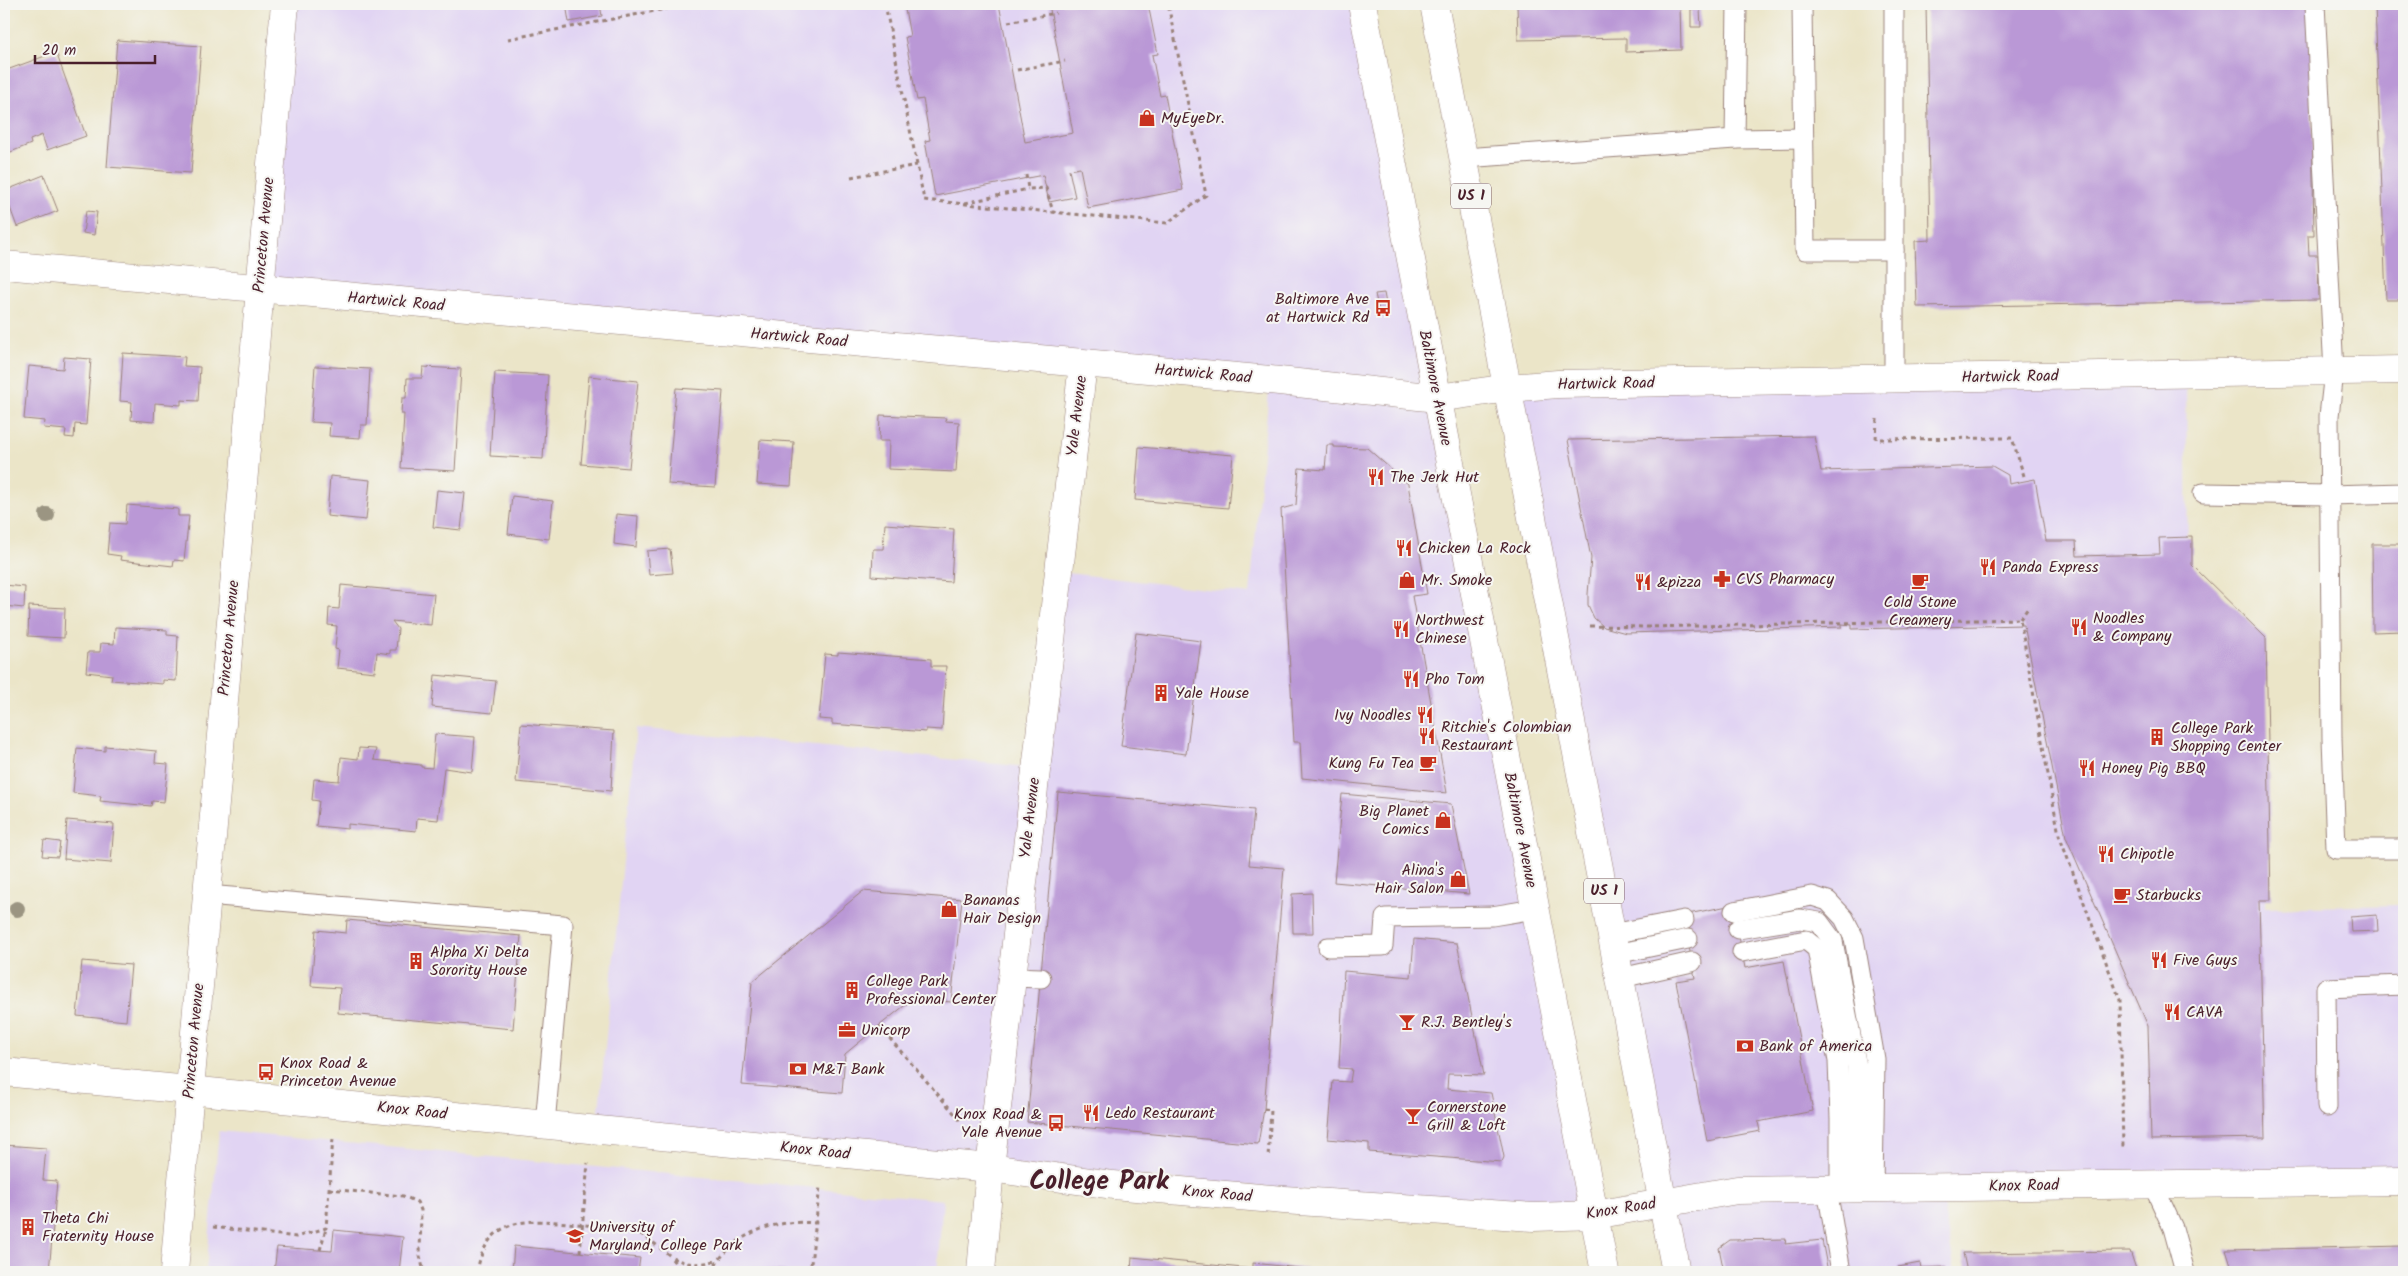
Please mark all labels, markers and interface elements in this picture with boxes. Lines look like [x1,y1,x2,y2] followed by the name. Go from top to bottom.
[35,32,155,64] scale bar
[42,39,76,63] text: 20 m
[1161,106,1225,131] place label: MyEyeDr.
[1137,108,1157,128] shop icon: MyEyeDr.
[246,176,282,294] street label: Princeton Avenue
[1451,184,1491,208] road number: US 1
[346,285,447,319] street label: Hartwick Road
[1266,287,1370,330] place label: Baltimore Ave at Hartwick Rd
[1373,298,1393,318] bus stop icon: Baltimore Ave at Hartwick Rd
[749,321,850,355] street label: Hartwick Road
[1412,328,1458,448] street label: Baltimore Avenue
[1153,357,1254,391] street label: Hartwick Road
[1961,364,2060,390] street label: Hartwick Road
[1557,371,1656,397] street label: Hartwick Road
[1060,374,1094,458] street label: Yale Avenue
[1390,465,1480,490] place label: The Jerk Hut
[1366,467,1386,487] restaurant icon: The Jerk Hut
[1418,536,1531,561] place label: Chicken La Rock
[1394,538,1414,558] restaurant icon: Chicken La Rock
[2002,555,2099,580] place label: Panda Express
[1978,557,1998,577] restaurant icon: Panda Express
[1736,567,1834,592] place label: CVS Pharmacy
[1421,568,1492,593] place label: Mr. Smoke
[1712,569,1732,589] pharmacy icon: CVS Pharmacy
[1397,570,1417,590] shop icon: Mr. Smoke
[1657,570,1701,595] place label: &pizza
[1910,571,1930,591] cafe icon: Cold Stone Creamery
[1633,572,1653,592] restaurant icon: &pizza
[211,579,247,697] street label: Princeton Avenue
[1884,590,1956,633] place label: Cold Stone Creamery
[2093,606,2172,649] place label: Noodles & Company
[1415,608,1485,651] place label: Northwest Chinese
[2069,617,2089,637] restaurant icon: Noodles & Company
[1391,619,1411,639] restaurant icon: Northwest Chinese
[1425,667,1485,692] place label: Pho Tom
[1401,669,1421,689] restaurant icon: Pho Tom
[1175,681,1249,706] place label: Yale House
[1151,683,1171,703] building icon: Yale House
[1334,703,1411,728] place label: Ivy Noodles
[1415,705,1435,725] restaurant icon: Ivy Noodles
[1441,715,1572,758] place label: Ritchie's Colombian Restaurant
[2171,716,2283,759] place label: College Park Shopping Center
[1417,726,1437,746] restaurant icon: Ritchie's Colombian Restaurant
[2147,727,2167,747] building icon: College Park Shopping Center
[1329,751,1414,776] place label: Kung Fu Tea
[1418,753,1438,773] cafe icon: Kung Fu Tea
[2101,756,2206,781] place label: Honey Pig BBQ
[2077,758,2097,778] restaurant icon: Honey Pig BBQ
[1497,770,1543,890] street label: Baltimore Avenue
[1013,776,1047,860] street label: Yale Avenue
[1359,799,1430,842] place label: Big Planet Comics
[1433,810,1453,830] shop icon: Big Planet Comics
[2120,842,2174,867] place label: Chipotle
[2096,844,2116,864] restaurant icon: Chipotle
[1375,858,1444,901] place label: Alina's Hair Salon
[1448,869,1468,889] shop icon: Alina's Hair Salon
[1584,878,1624,904] road number: US 1
[2136,883,2201,908] place label: Starbucks
[2112,885,2132,905] cafe icon: Starbucks
[963,888,1041,931] place label: Bananas Hair Design
[939,899,959,919] shop icon: Bananas Hair Design
[430,940,529,983] place label: Alpha Xi Delta Sorority House
[2173,948,2238,973] place label: Five Guys
[2149,950,2169,970] restaurant icon: Five Guys
[406,951,426,971] building icon: Alpha Xi Delta Sorority House
[866,969,997,1012] place label: College Park Professional Center
[842,980,862,1000] building icon: College Park Professional Center
[176,982,212,1100] street label: Princeton Avenue
[2186,1000,2224,1025] place label: CAVA
[2162,1002,2182,1022] restaurant icon: CAVA
[1421,1010,1512,1035] place label: R.J. Bentley's
[1397,1012,1417,1032] bar icon: R.J. Bentley's
[861,1018,911,1043] place label: Unicorp
[837,1020,857,1040] office icon: Unicorp
[1759,1034,1872,1059] place label: Bank of America
[1735,1036,1755,1056] bank icon: Bank of America
[280,1051,396,1094] place label: Knox Road & Princeton Avenue
[812,1057,885,1082] place label: M&T Bank
[788,1059,808,1079] bank icon: M&T Bank
[256,1062,276,1082] bus stop icon: Knox Road & Princeton Avenue
[376,1095,449,1127] street label: Knox Road
[1427,1095,1507,1138] place label: Cornerstone Grill & Loft
[1105,1101,1216,1126] place label: Ledo Restaurant
[954,1102,1042,1145] place label: Knox Road & Yale Avenue
[1081,1103,1101,1123] restaurant icon: Ledo Restaurant
[1403,1106,1423,1126] bar icon: Cornerstone Grill & Loft
[1046,1113,1066,1133] bus stop icon: Knox Road & Yale Avenue
[779,1135,852,1167] street label: Knox Road
[1029,1161,1170,1203] district label: College Park
[1989,1173,2061,1199] street label: Knox Road
[1181,1178,1254,1210] street label: Knox Road
[1584,1191,1659,1227] street label: Knox Road
[42,1206,154,1249] place label: Theta Chi Fraternity House
[589,1215,743,1258] place label: University of Maryland, College Park
[18,1217,38,1237] building icon: Theta Chi Fraternity House
[565,1226,585,1246] school or university icon: University of Maryland, College Park

